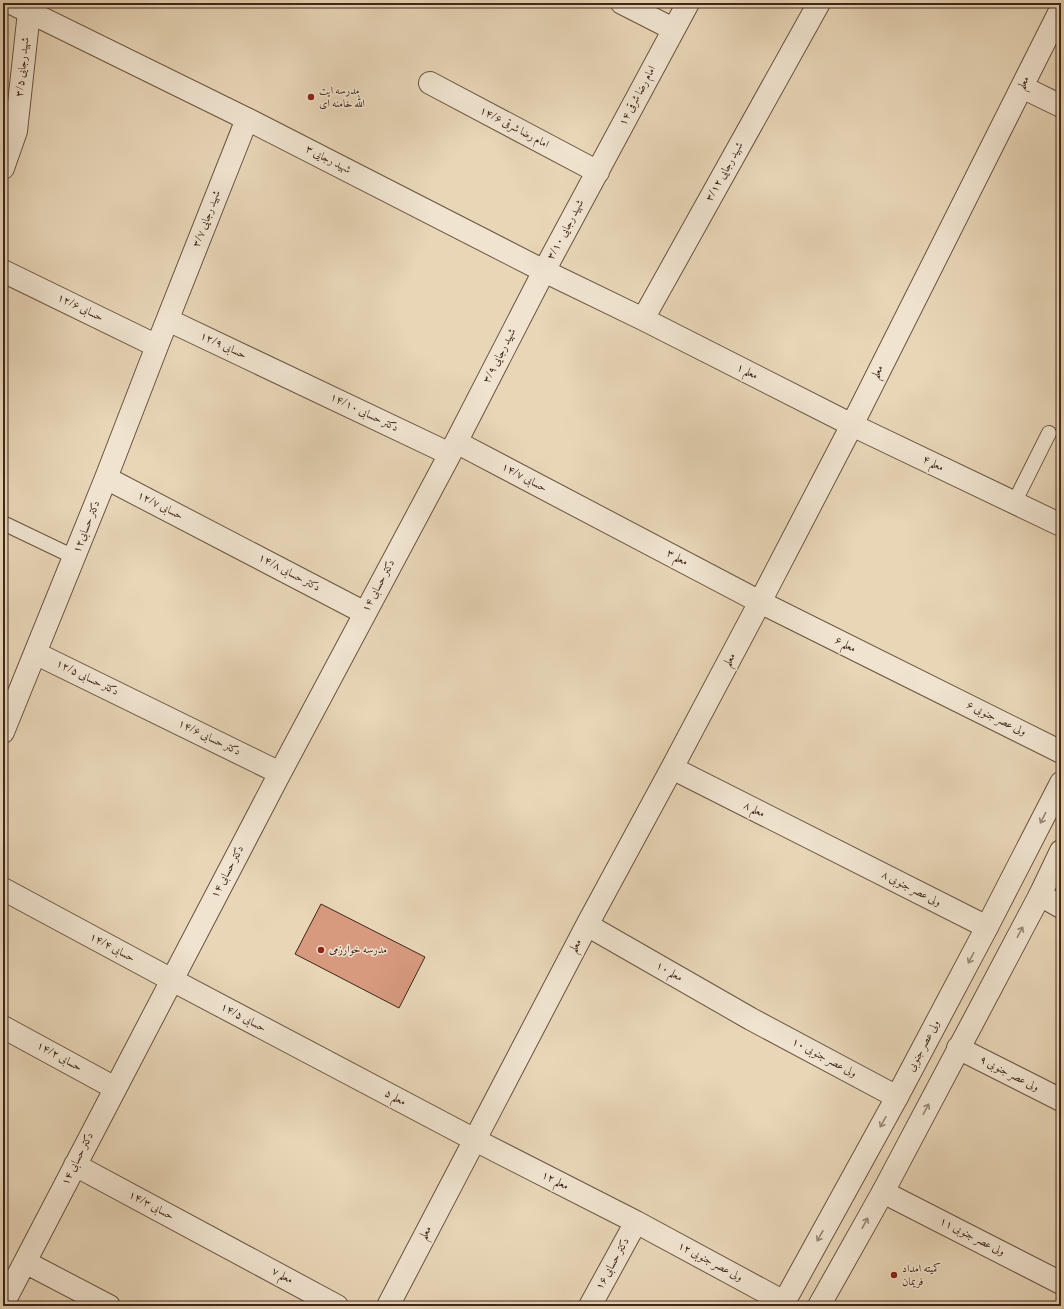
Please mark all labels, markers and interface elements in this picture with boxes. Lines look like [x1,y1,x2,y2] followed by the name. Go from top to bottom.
[12,36,34,97] street label: شهید رجایی ۳/۵
[616,63,661,129] street label: امام رضا شرقی ۱۴
[1014,74,1036,94] street label: معلم
[319,84,365,112] place label: مدرسه ایت الله خامنه ای
[306,92,316,102] marker: مدرسه ایت الله خامنه ای
[476,103,551,153] street label: امام رضا شرقی ۱۴/۶
[702,139,748,205] street label: شهید رجایی ۳/۱۲
[303,142,354,178] street label: شهید رجایی ۳
[189,188,225,250] street label: شهید رجایی ۳/۷
[544,197,588,263] street label: شهید رجایی ۳/۱۰
[54,290,106,326] street label: حسابی ۱۲/۶
[480,326,520,386] street label: شهید رجایی ۳/۹
[197,329,249,363] street label: حسابی ۱۲/۹
[732,360,760,386] street label: معلم ۱
[868,363,890,383] street label: معلم
[327,390,401,436] street label: دکتر حسابی ۱۴/۱۰
[918,452,946,478] street label: معلم ۴
[499,460,549,496] street label: حسابی ۱۴/۷
[135,488,185,524] street label: حسابی ۱۲/۷
[70,499,104,555] street label: دکتر حسابی۱۲
[662,546,690,572] street label: معلم ۳
[256,550,323,596] street label: دکتر حسابی ۱۴/۸
[359,557,399,615] street label: دکتر حسابی ۱۴
[830,633,858,659] street label: معلم ۶
[720,650,742,671] street label: معلم
[53,656,121,700] street label: دکتر حسابی ۱۲/۵
[964,698,1028,740] street label: ولی عصر جنوبی ۶
[175,716,243,760] street label: دکتر حسابی ۱۴/۶
[739,798,767,824] street label: معلم ۸
[1039,811,1046,823] one-way arrow
[208,843,248,901] street label: دکتر حسابی ۱۴
[879,868,943,910] street label: ولی عصر جنوبی ۸
[1017,926,1024,938] one-way arrow
[87,930,137,966] street label: حسابی ۱۴/۴
[566,936,588,957] street label: معلم
[329,943,387,958] place label: مدرسه خوارزمی
[316,945,326,955] marker: مدرسه خوارزمی
[966,952,974,964] one-way arrow
[651,958,685,988] street label: معلم ۱۰
[218,1000,268,1036] street label: حسابی ۱۴/۵
[904,1018,944,1074] street label: ولی عصر جنوبی
[789,1035,859,1081] street label: ولی عصر جنوبی ۱۰
[34,1038,84,1076] street label: حسابی ۱۴/۲
[977,1053,1041,1095] street label: ولی عصر جنوبی ۹
[380,1086,408,1112] street label: معلم ۵
[923,1103,931,1115] one-way arrow
[878,1116,886,1128] one-way arrow
[58,1130,98,1188] street label: دکتر حسابی ۱۴
[537,1168,571,1197] street label: معلم ۱۲
[126,1188,176,1224] street label: حسابی ۱۴/۳
[937,1214,1007,1260] street label: ولی عصر جنوبی ۱۱
[862,1217,870,1229] one-way arrow
[416,1223,438,1244] street label: معلم
[816,1230,823,1242] one-way arrow
[593,1235,633,1293] street label: دکتر حسابی ۱۶
[675,1239,745,1285] street label: ولی عصر جنوبی ۱۲
[902,1262,941,1290] place label: کمیته امداد فریمان
[267,1264,295,1290] street label: معلم ۷
[889,1270,899,1280] marker: کمیته امداد فریمان

